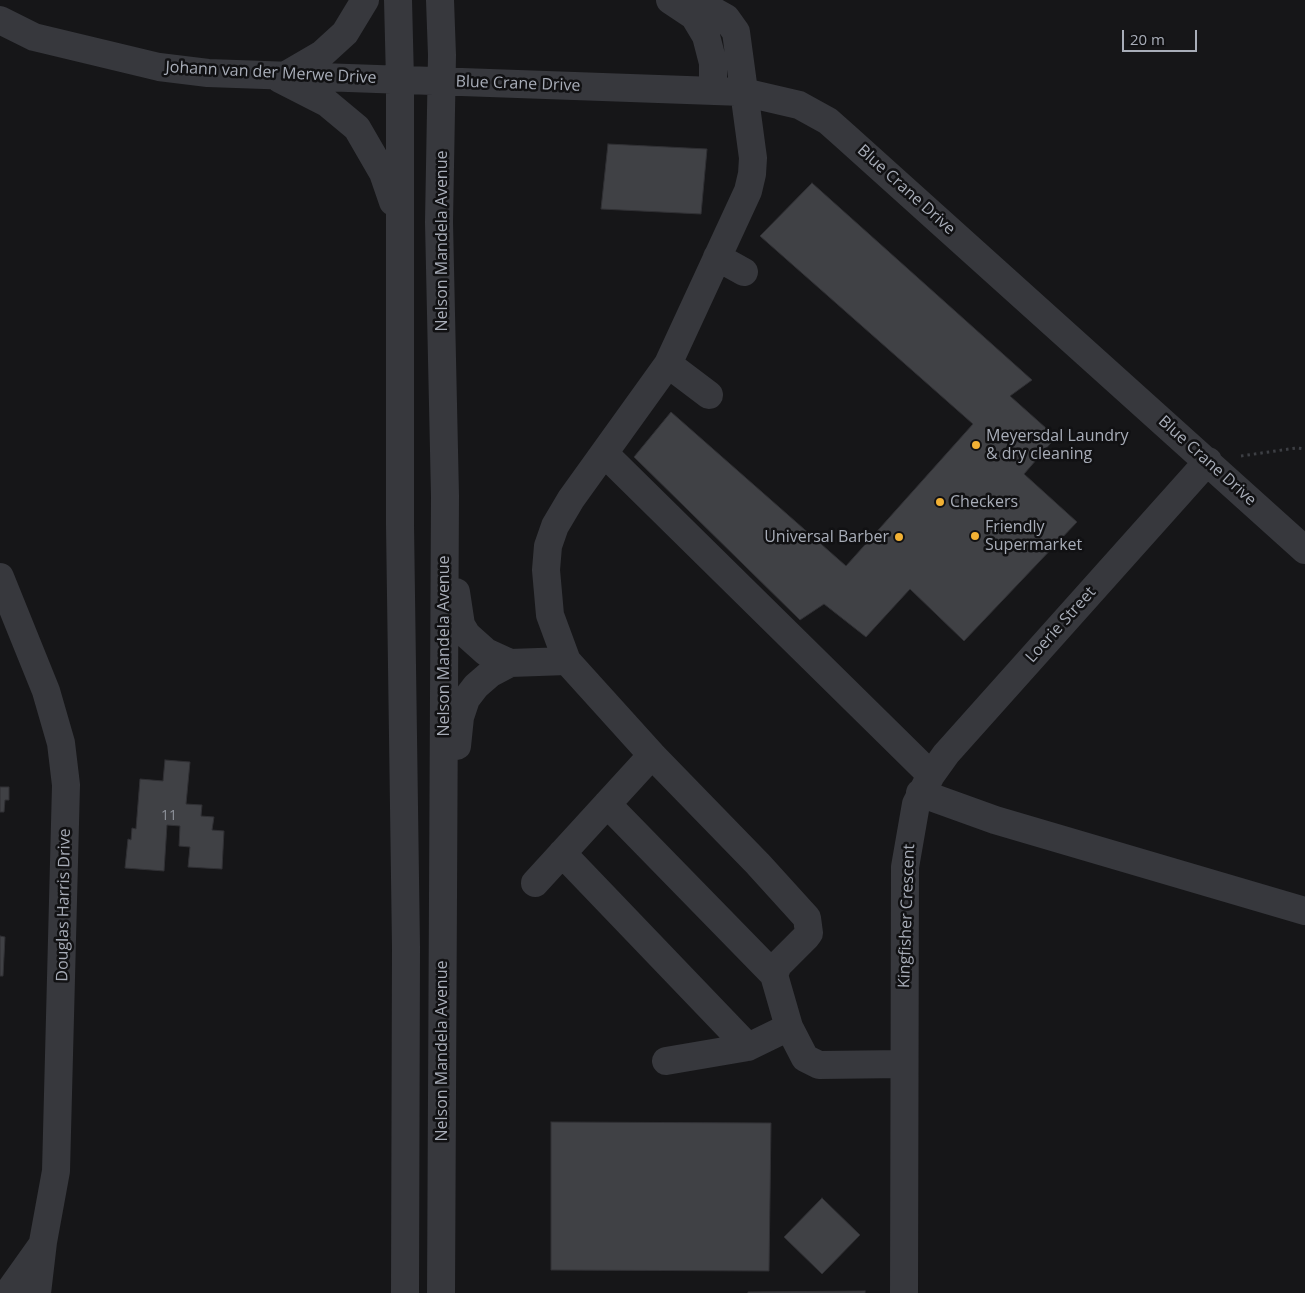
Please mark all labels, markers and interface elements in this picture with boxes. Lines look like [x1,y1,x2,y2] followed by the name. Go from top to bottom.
[1125,20,1200,52] scale bar
[1130,29,1165,49] text: 20 m
[165,58,377,88] street label: Johann van der Merwe Drive
[455,72,581,96] street label: Blue Crane Drive
[853,141,959,239] street label: Blue Crane Drive
[432,151,452,331] street label: Nelson Mandela Avenue
[1154,412,1260,510] street label: Blue Crane Drive
[986,426,1129,464] place label: Meyersdal Laundry & dry cleaning
[970,439,982,451] marker: Meyersdal Laundry & dry cleaning
[950,492,1018,512] place label: Checkers
[934,496,946,508] marker: Checkers
[985,517,1082,555] place label: Friendly Supermarket
[764,527,889,547] place label: Universal Barber
[969,530,981,542] marker: Friendly Supermarket
[893,531,905,543] marker: Universal Barber
[434,556,454,736] street label: Nelson Mandela Avenue
[1022,583,1100,667] street label: Loerie Street
[161,808,177,824] house number: 11
[53,828,75,982] street label: Douglas Harris Drive
[895,844,919,988] street label: Kingfisher Crescent
[432,961,452,1141] street label: Nelson Mandela Avenue

